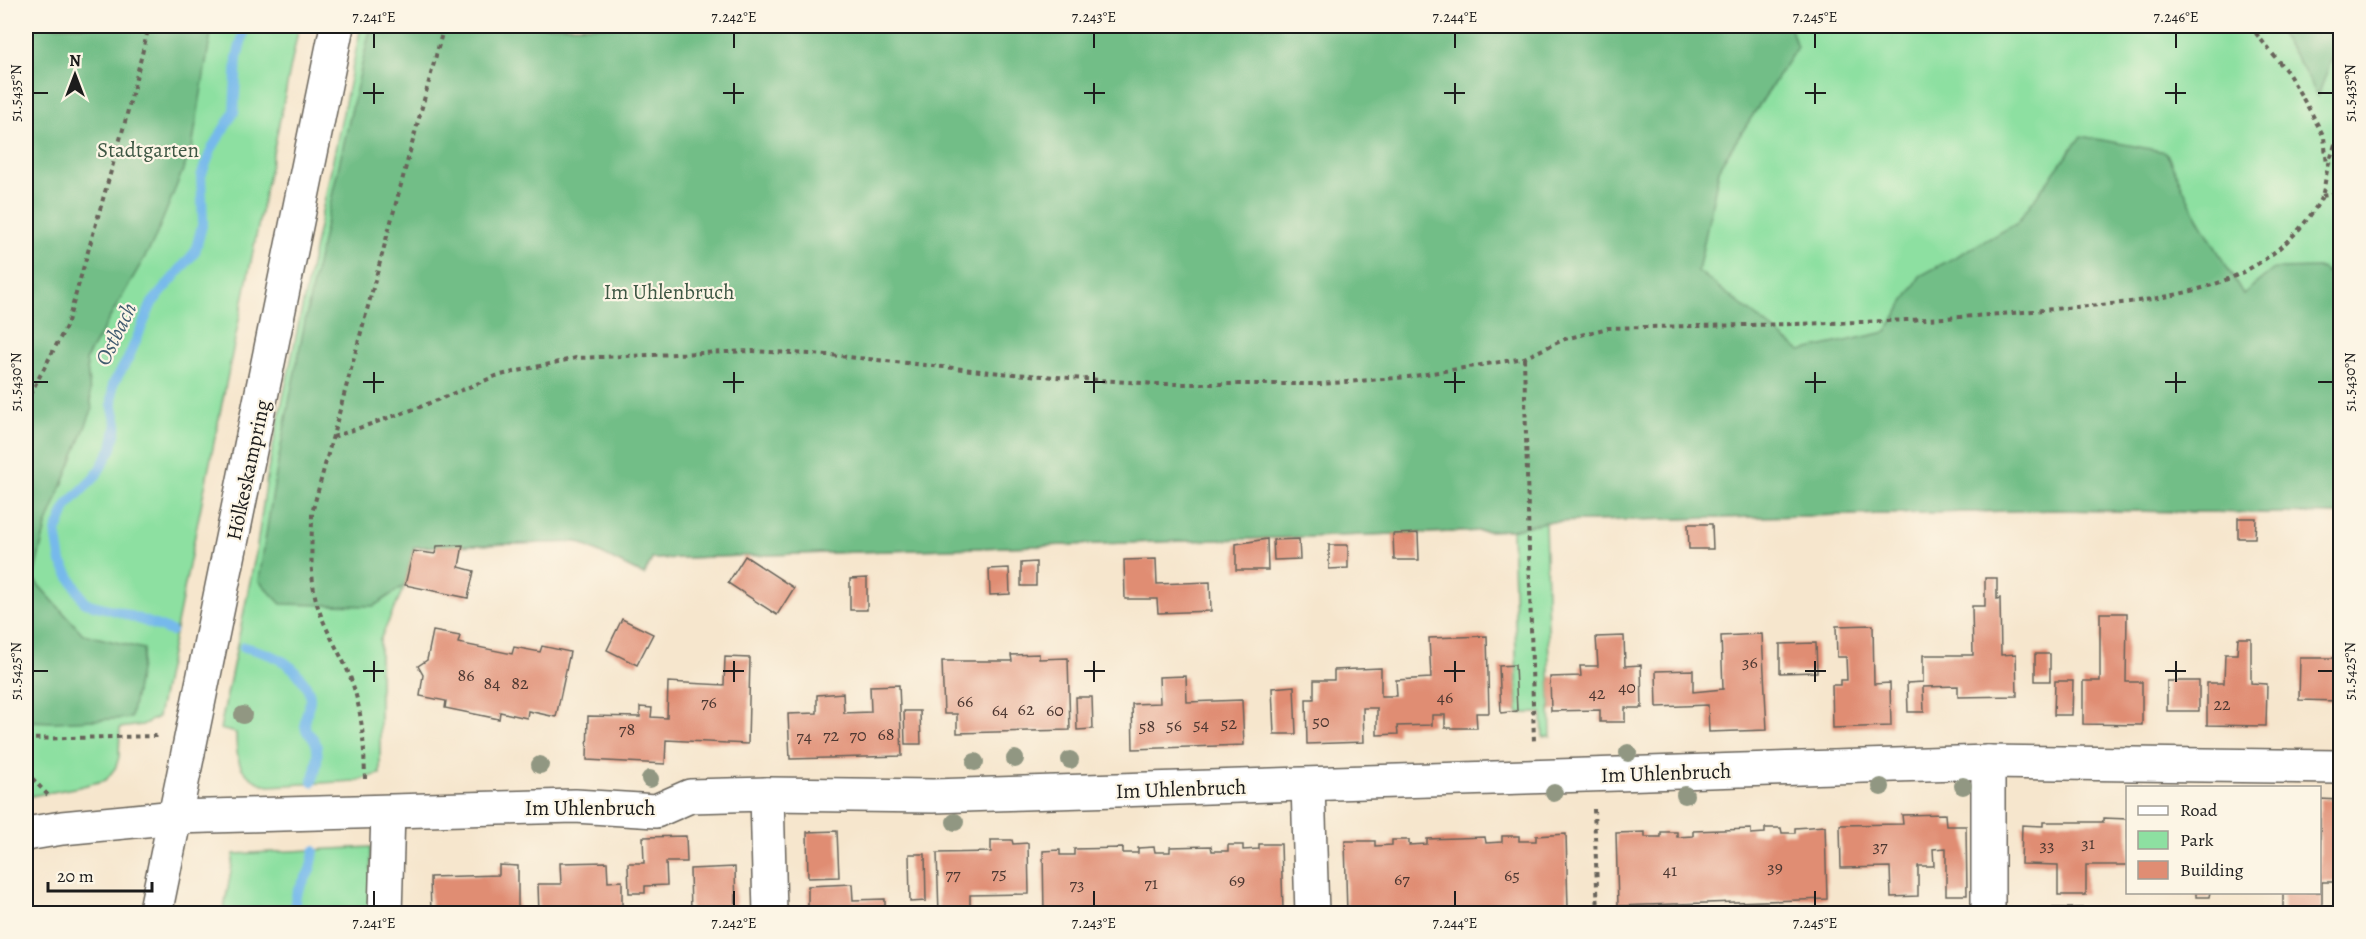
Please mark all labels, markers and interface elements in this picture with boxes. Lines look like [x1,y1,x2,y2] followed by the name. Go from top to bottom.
[352,7,396,27] text: 7.241°E
[711,7,757,27] text: 7.242°E
[1072,7,1116,27] text: 7.243°E
[1433,7,1478,27] text: 7.244°E
[1793,7,1837,27] text: 7.245°E
[2153,7,2199,27] text: 7.246°E
[45,45,105,105] north arrow
[69,50,81,72] text: N
[6,64,26,122] text: 51.5435°N
[2340,64,2360,122] text: 51.5435°N
[97,136,199,164] park label: Stadtgarten
[604,278,734,306] park label: Im Uhlenbruch
[88,297,144,371] water label: Ostbach
[6,352,26,411] text: 51.5430°N
[2340,352,2360,411] text: 51.5430°N
[219,397,277,543] street label: Hölkeskampring
[6,642,26,700] text: 51.5425°N
[2340,642,2360,700] text: 51.5425°N
[1742,650,1758,674] house number: 36
[457,663,475,687] house number: 86
[484,671,500,695] house number: 84
[511,671,529,695] house number: 82
[1618,675,1636,699] house number: 40
[1589,681,1606,705] house number: 42
[1437,685,1453,709] house number: 46
[957,689,973,713] house number: 66
[701,690,717,714] house number: 76
[2213,692,2231,716] house number: 22
[1018,697,1035,721] house number: 62
[992,698,1008,722] house number: 64
[1046,698,1064,722] house number: 60
[1312,709,1330,733] house number: 50
[1221,711,1238,735] house number: 52
[1193,712,1209,736] house number: 54
[1166,713,1182,737] house number: 56
[1139,714,1155,738] house number: 58
[619,717,635,741] house number: 78
[877,722,895,746] house number: 68
[823,723,839,747] house number: 72
[849,723,867,747] house number: 70
[796,724,812,748] house number: 74
[1600,757,1732,789] street label: Im Uhlenbruch
[1115,773,1247,805] street label: Im Uhlenbruch
[2126,786,2321,894] legend
[525,794,655,822] street label: Im Uhlenbruch
[2180,798,2218,822] text: Road
[2180,828,2214,852] text: Park
[2081,831,2095,855] house number: 31
[2040,833,2054,857] house number: 33
[1872,834,1888,858] house number: 37
[48,855,152,893] scale bar
[1767,855,1783,879] house number: 39
[1663,858,1677,882] house number: 41
[2180,858,2244,882] text: Building
[991,861,1007,885] house number: 75
[945,862,961,886] house number: 77
[1504,863,1520,887] house number: 65
[57,864,94,888] text: 20 m
[1394,867,1410,891] house number: 67
[1229,868,1245,892] house number: 69
[1144,871,1158,895] house number: 71
[1069,872,1085,896] house number: 73
[352,913,396,933] text: 7.241°E
[711,913,757,933] text: 7.242°E
[1072,913,1116,933] text: 7.243°E
[1433,913,1478,933] text: 7.244°E
[1793,913,1837,933] text: 7.245°E

